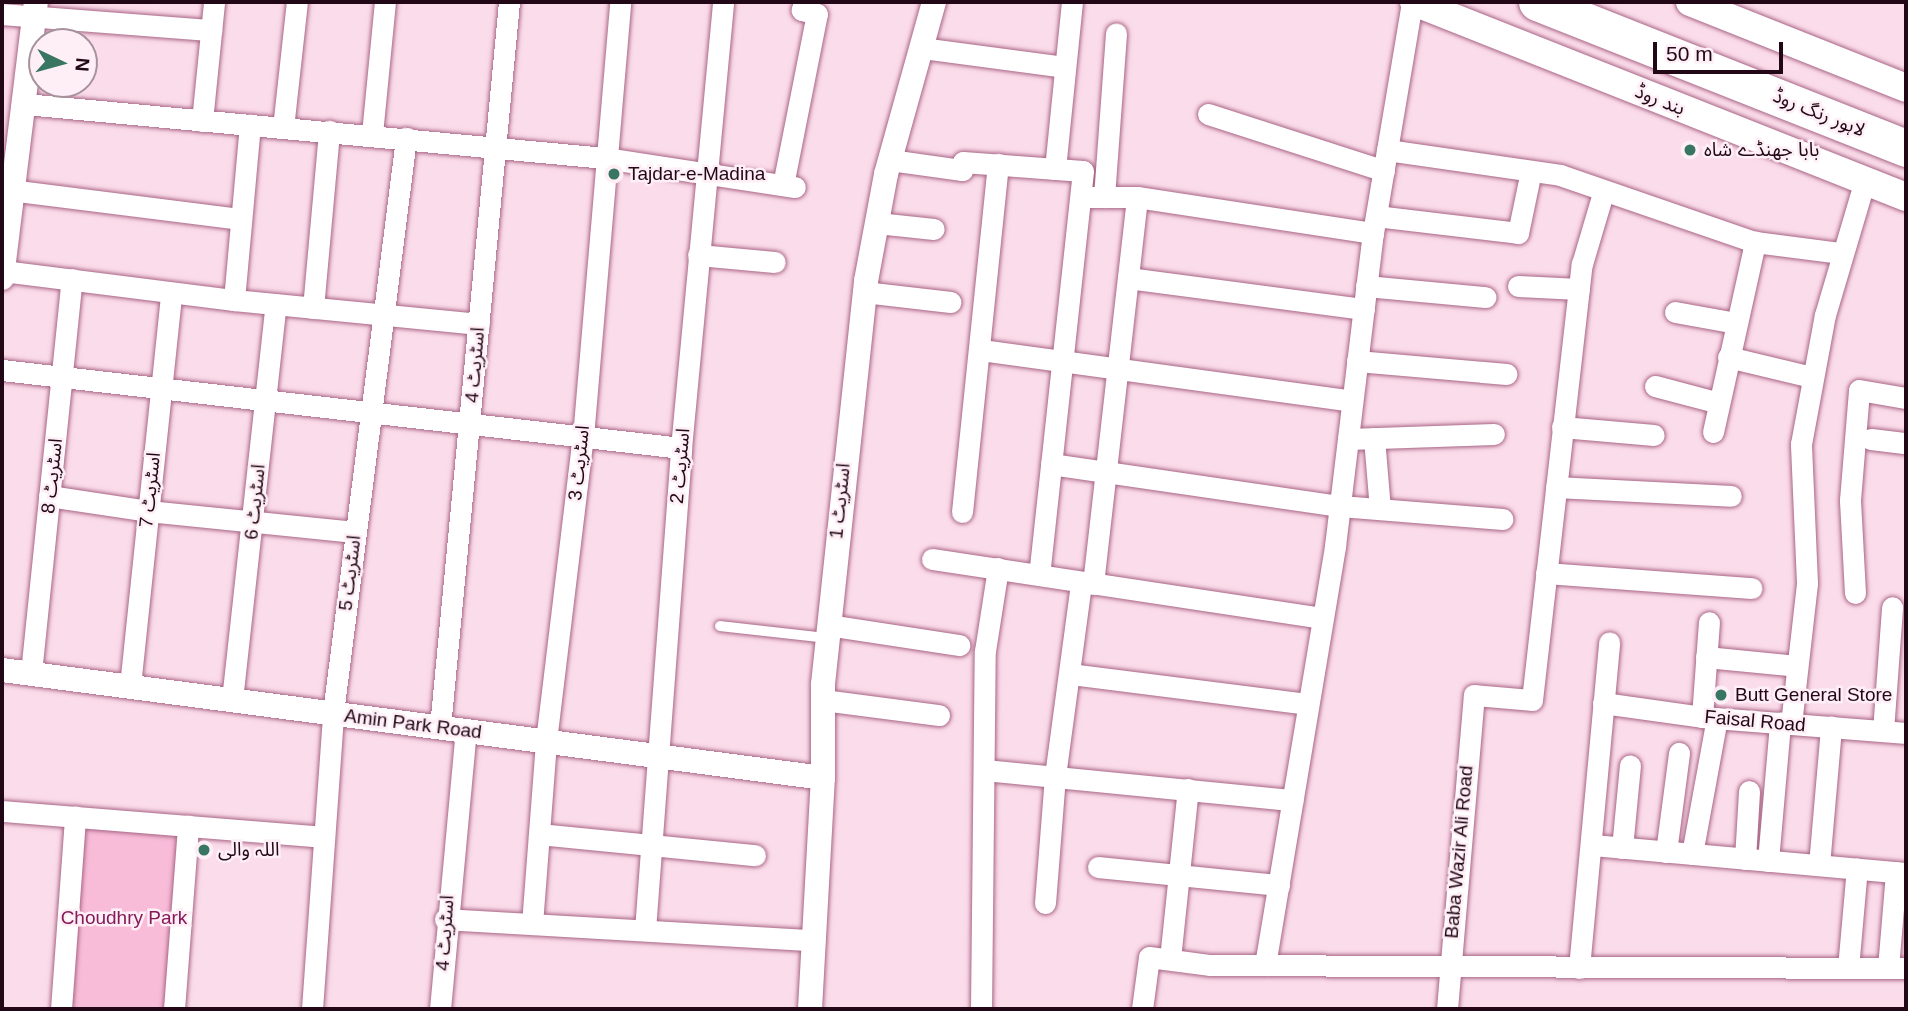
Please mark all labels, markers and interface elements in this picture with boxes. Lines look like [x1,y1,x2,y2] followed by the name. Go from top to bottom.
[28,28,98,98] north arrow
[1656,28,1786,72] scale bar
[1666,42,1713,65] text: 50 m
[71,57,93,72] text: N
[1632,80,1688,120] street label: بند روڈ
[1770,84,1868,142] street label: لاہور رنگ روڈ
[1704,139,1819,161] place label: بابا جھنڈے شاہ
[1682,142,1698,158] marker: بابا جھنڈے شاہ
[628,163,765,185] place label: Tajdar-e-Madina
[606,166,622,182] marker: Tajdar-e-Madina
[460,326,490,404] street label: اسٹریٹ 4
[564,424,594,502] street label: اسٹریٹ 3
[665,427,695,505] street label: اسٹریٹ 2
[37,437,67,515] street label: اسٹریٹ 8
[135,451,165,529] street label: اسٹریٹ 7
[825,462,855,540] street label: اسٹریٹ 1
[240,463,270,541] street label: اسٹریٹ 6
[334,534,366,612] street label: اسٹریٹ 5
[1735,684,1892,706] place label: Butt General Store
[1713,687,1729,703] marker: Butt General Store
[343,704,483,744] street label: Amin Park Road
[1704,705,1806,737] street label: Faisal Road
[1440,764,1478,940] street label: Baba Wazir Ali Road
[218,839,279,861] place label: اللہ والی
[196,842,212,858] marker: اللہ والی
[431,894,459,972] street label: اسٹریٹ 4
[61,907,187,929] park label: Choudhry Park

